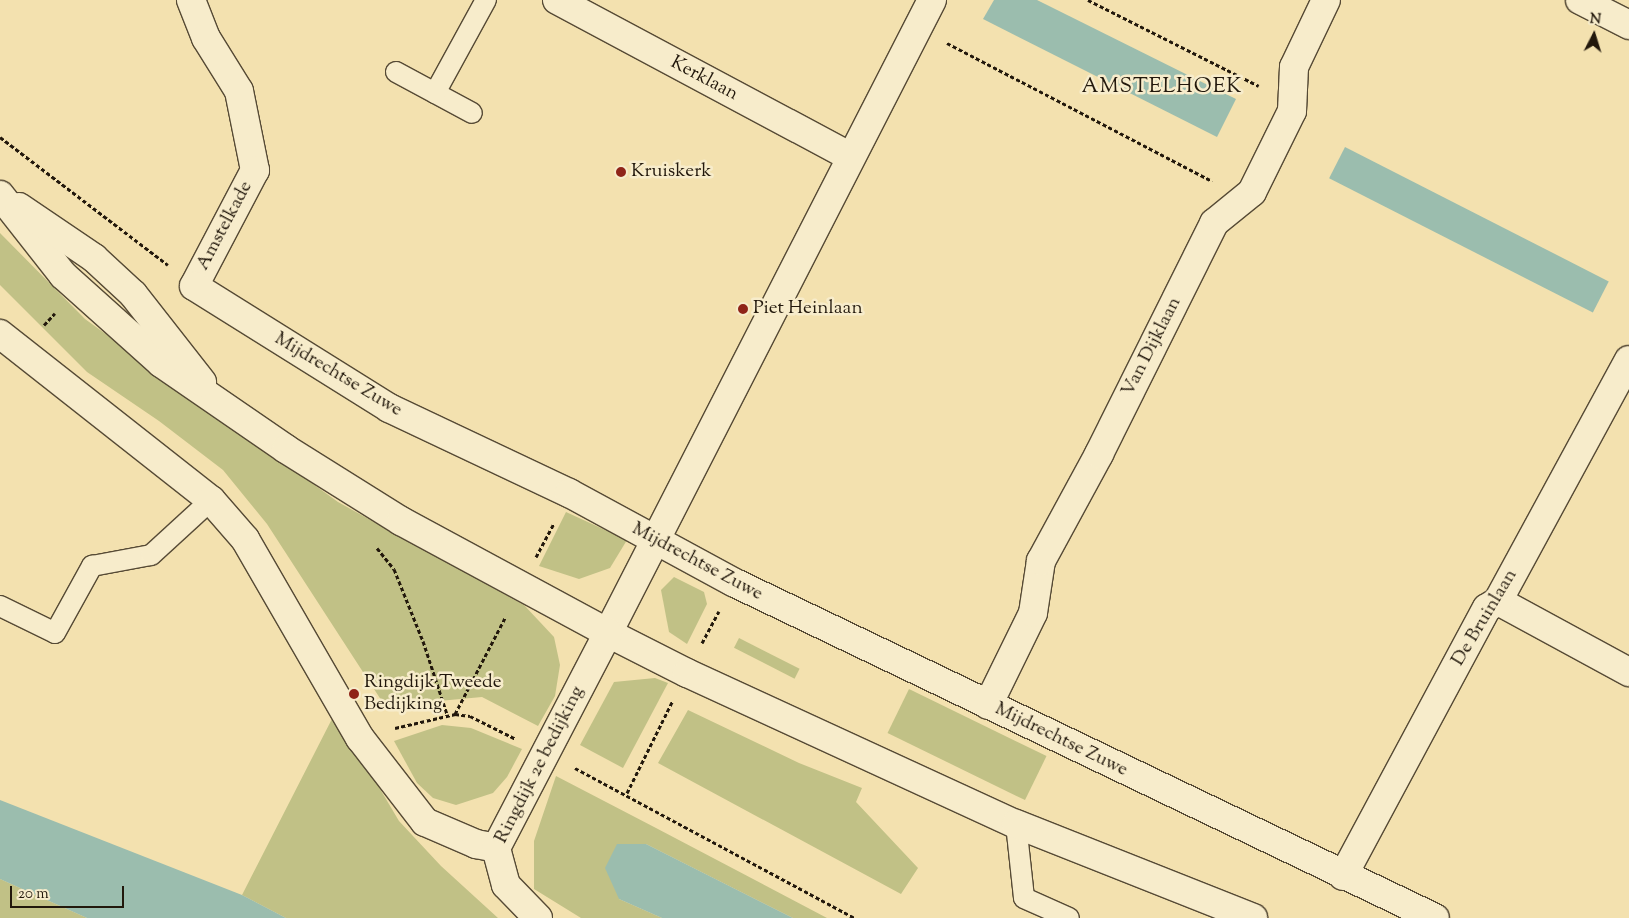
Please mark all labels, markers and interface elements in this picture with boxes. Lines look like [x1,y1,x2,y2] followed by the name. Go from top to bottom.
[1569,10,1619,60] north arrow
[1589,10,1602,31] text: N
[666,52,742,106] street label: Kerklaan
[1080,74,1244,100] district label: AMSTELHOEK
[631,161,712,183] place label: Kruiskerk
[615,166,627,178] marker: Kruiskerk
[192,178,258,274] street label: Amstelkade
[1117,294,1187,400] street label: Van Dijklaan
[753,298,863,320] place label: Piet Heinlaan
[737,303,749,315] marker: Piet Heinlaan
[270,328,406,422] street label: Mijdrechtse Zuwe
[628,518,766,606] street label: Mijdrechtse Zuwe
[1447,566,1523,670] street label: De Bruinlaan
[364,672,501,716] place label: Ringdijk Tweede Bedijking
[490,683,590,847] street label: Ringdijk 2e bedijking
[348,688,360,700] marker: Ringdijk Tweede Bedijking
[991,698,1131,782] street label: Mijdrechtse Zuwe
[12,876,126,908] scale bar
[18,884,49,905] text: 20 m

